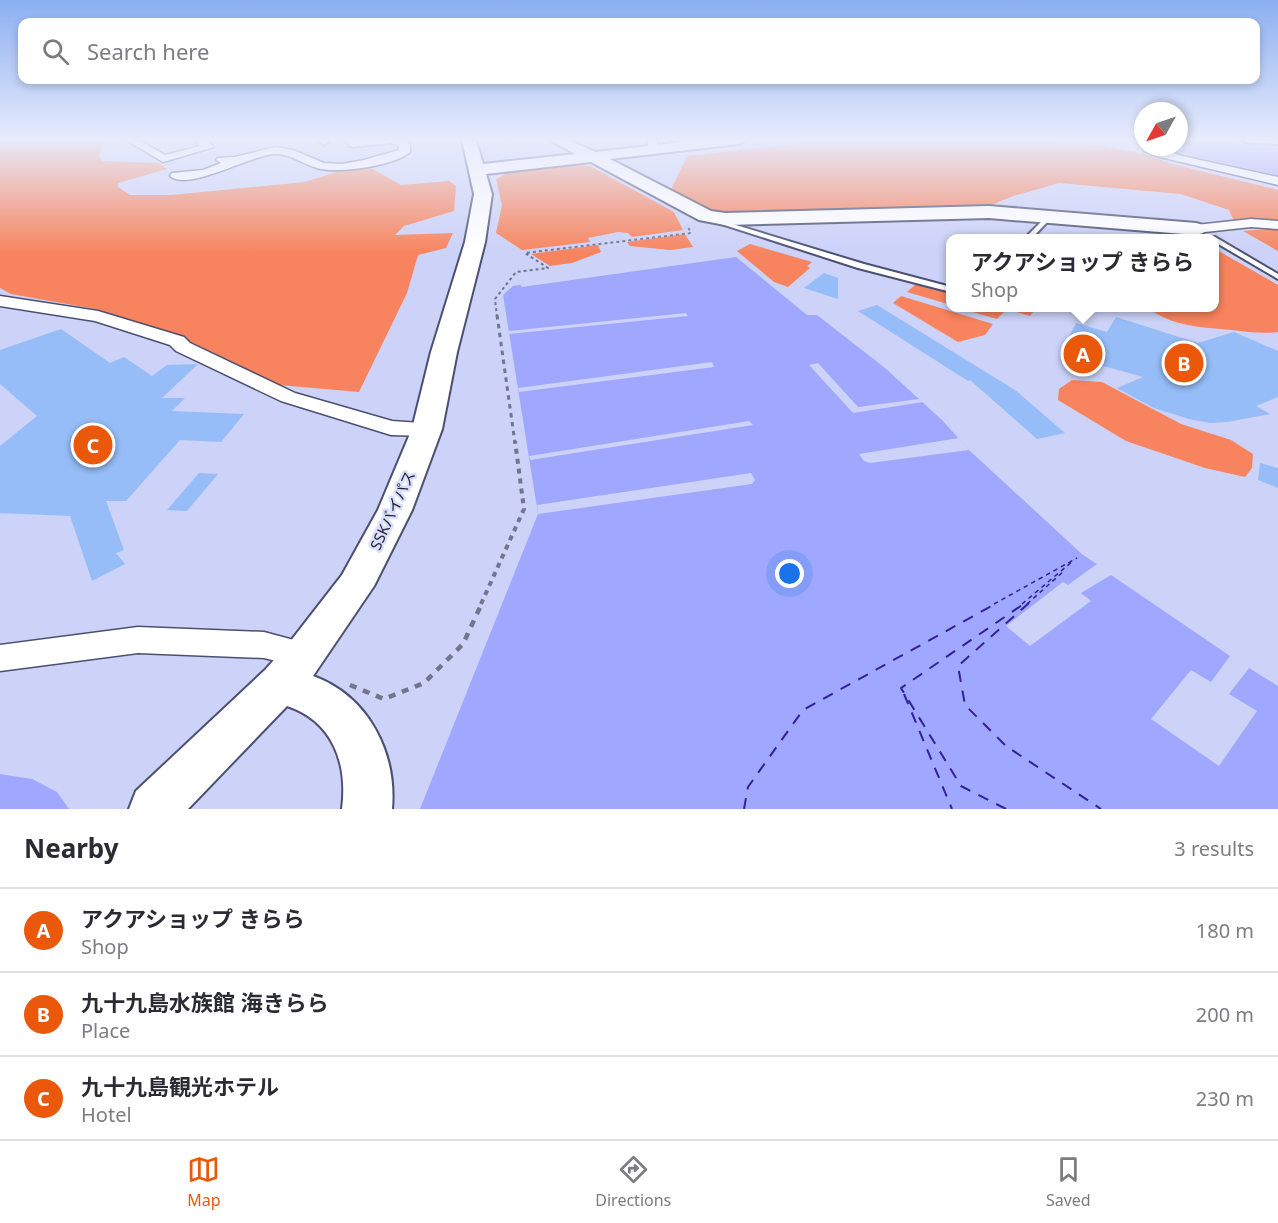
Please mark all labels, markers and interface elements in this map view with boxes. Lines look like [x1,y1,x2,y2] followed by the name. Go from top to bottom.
[18,18,1260,84] search box
[39,35,72,68] icon: search
[87,36,209,66] text: Search here
[1134,102,1188,156] north arrow
[946,234,1219,312] popup
[971,246,1194,276] text: アクアショップ きらら
[971,276,1018,303] text: Shop
[1064,332,1102,376] pin: A
[1164,340,1204,386] pin: B
[74,422,112,468] pin: C
[365,467,419,553] street label: SSKバイパス
[775,559,804,588] your location
[24,830,119,866] text: Nearby
[1174,835,1254,862] text: 3 results
[81,903,305,933] text: アクアショップ きらら
[37,917,50,944] text: A
[1196,917,1254,944] text: 180 m
[81,933,129,960] text: Shop
[81,987,329,1017] text: 九十九島水族館 海きらら
[37,1001,50,1028] text: B
[1196,1001,1254,1028] text: 200 m
[81,1017,130,1044] text: Place
[81,1071,279,1101] text: 九十九島観光ホテル
[37,1085,50,1112] text: C
[1196,1085,1254,1112] text: 230 m
[81,1101,132,1128] text: Hotel
[187,1153,221,1211] tab: Map
[595,1153,671,1211] tab: Directions
[1046,1153,1091,1211] tab: Saved

